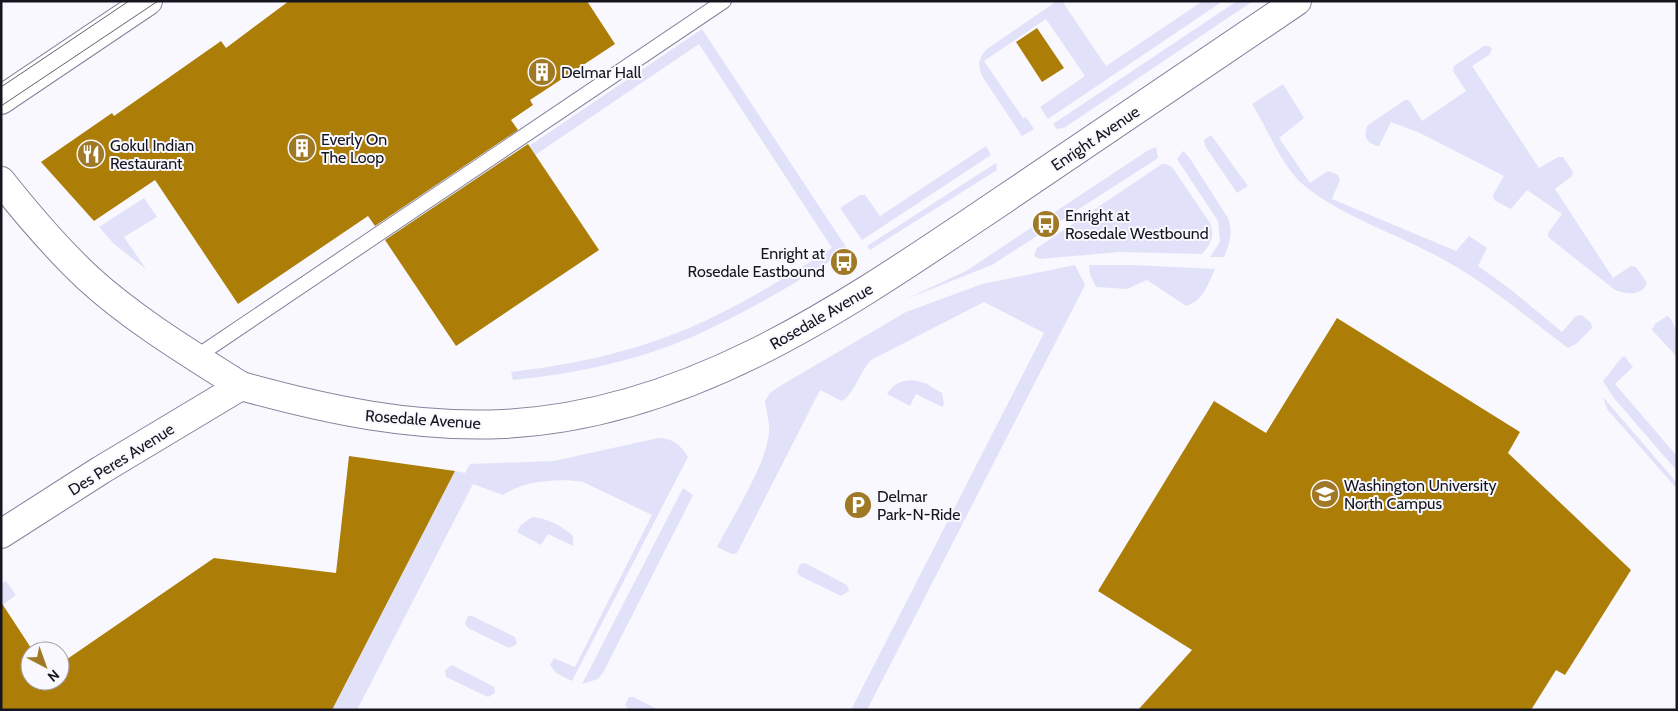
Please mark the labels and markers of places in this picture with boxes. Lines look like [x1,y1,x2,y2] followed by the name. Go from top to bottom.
[527,57,557,87] building icon: Delmar Hall
[561,63,641,82] place label: Delmar Hall
[321,130,387,167] place label: Everly On The Loop
[287,133,317,163] building icon: Everly On The Loop
[110,136,194,173] place label: Gokul Indian Restaurant
[76,139,106,169] restaurant icon: Gokul Indian Restaurant
[1065,206,1209,243] place label: Enright at Rosedale Westbound
[1031,209,1061,239] bus stop icon: Enright at Rosedale Westbound
[688,244,826,281] place label: Enright at Rosedale Eastbound
[829,247,859,277] bus stop icon: Enright at Rosedale Eastbound
[1344,476,1497,513] place label: Washington University North Campus
[1310,479,1340,509] school or university icon: Washington University North Campus
[877,487,960,524] place label: Delmar Park-N-Ride
[843,490,873,520] parking icon: Delmar Park-N-Ride

